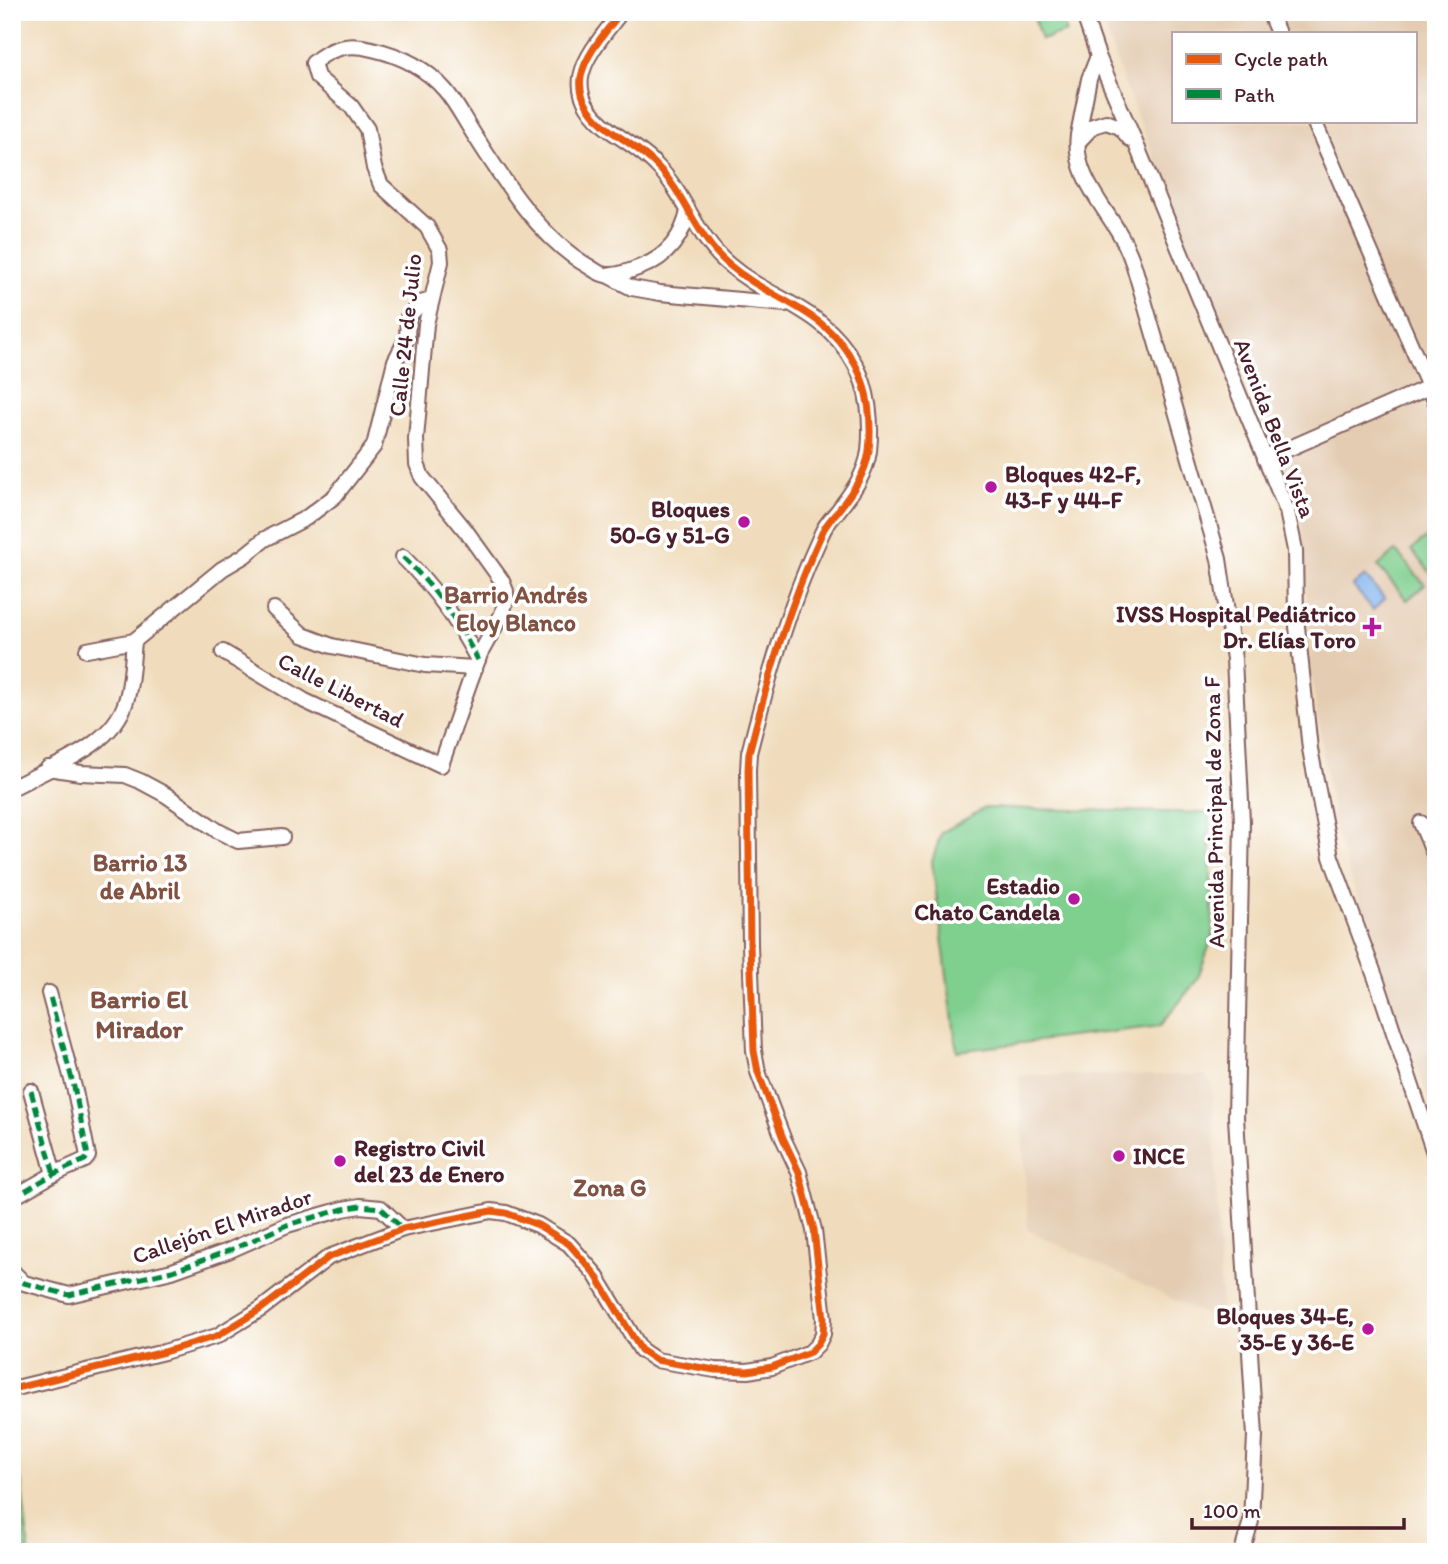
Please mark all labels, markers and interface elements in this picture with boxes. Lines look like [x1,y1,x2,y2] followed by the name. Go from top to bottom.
[1172,32,1416,122] legend
[1234,46,1328,71] text: Cycle path
[1234,82,1275,107] text: Path
[383,252,427,418] street label: Calle 24 de Julio
[1228,335,1322,521] street label: Avenida Bella Vista
[1005,460,1141,514] place label: Bloques 42-F, 43-F y 44-F
[983,479,999,495] marker: Bloques 42-F, 43-F y 44-F
[610,495,730,549] place label: Bloques 50-G y 51-G
[736,514,752,530] marker: Bloques 50-G y 51-G
[444,580,588,638] district label: Barrio Andrés Eloy Blanco
[1116,600,1356,654] place label: IVSS Hospital Pediátrico Dr. Elías Toro
[1362,617,1382,637] marker: IVSS Hospital Pediátrico Dr. Elías Toro
[273,646,409,734] street label: Calle Libertad
[1198,676,1230,948] street label: Avenida Principal de Zona F
[93,848,187,905] district label: Barrio 13 de Abril
[914,872,1061,926] place label: Estadio Chato Candela
[1066,891,1082,907] marker: Estadio Chato Candela
[90,983,189,1045] district label: Barrio El Mirador
[354,1134,505,1188] place label: Registro Civil del 23 de Enero
[1133,1142,1185,1170] place label: INCE
[1111,1148,1127,1164] marker: INCE
[332,1153,348,1169] marker: Registro Civil del 23 de Enero
[573,1173,647,1202] district label: Zona G
[128,1182,316,1270] street label: Callejón El Mirador
[1216,1302,1354,1356] place label: Bloques 34-E, 35-E y 36-E
[1360,1321,1376,1337] marker: Bloques 34-E, 35-E y 36-E
[1192,1487,1404,1531] scale bar
[1203,1498,1261,1523] text: 100 m

